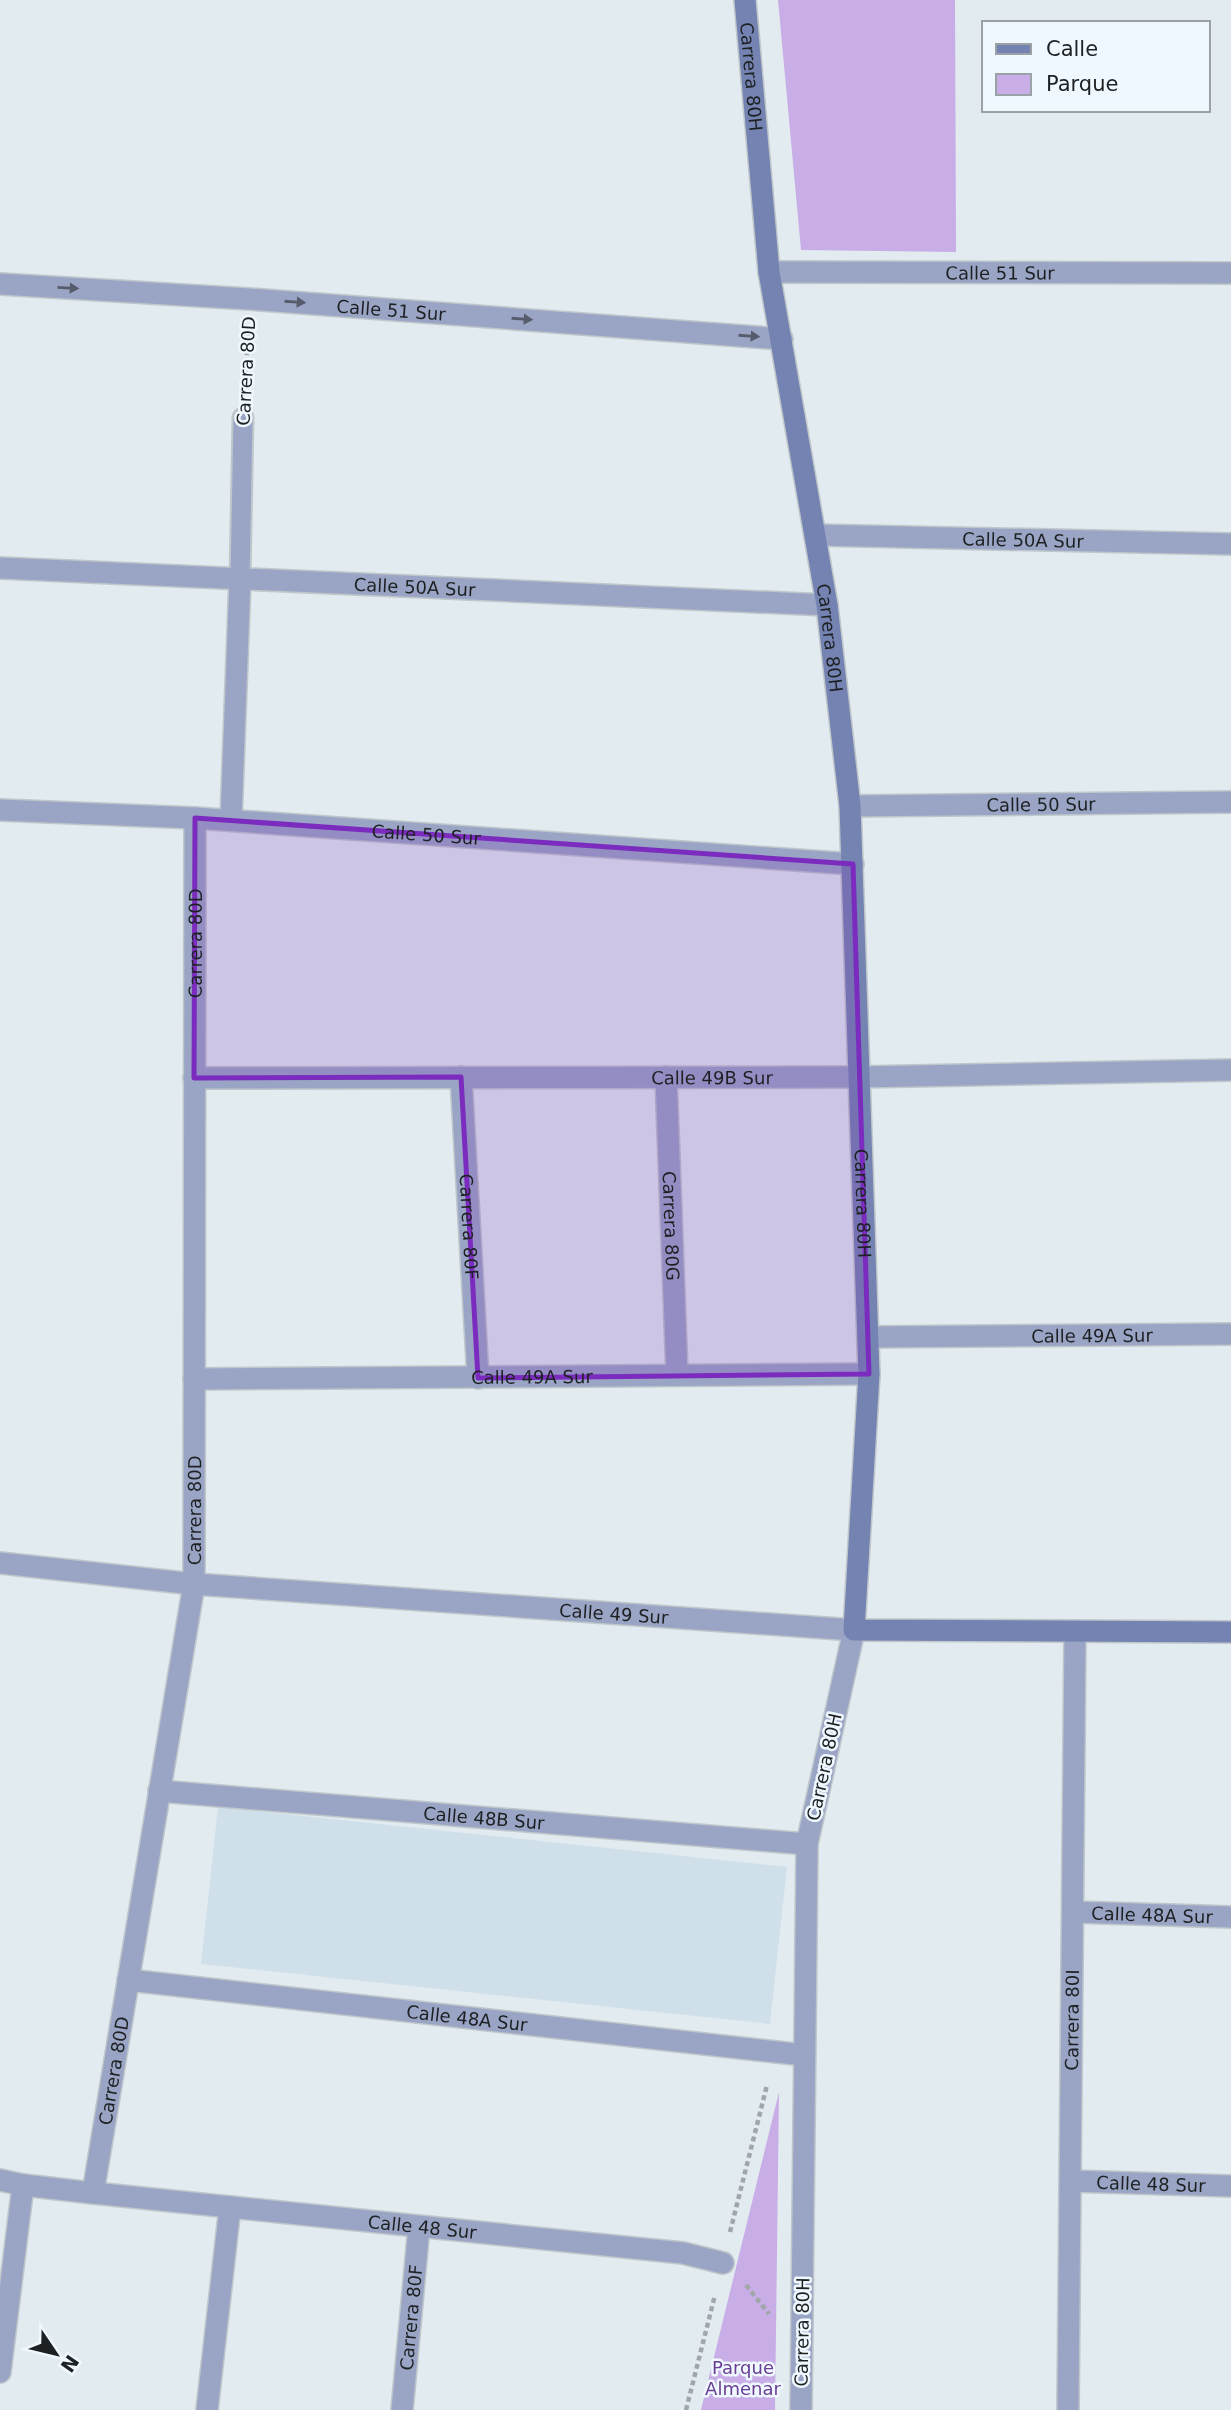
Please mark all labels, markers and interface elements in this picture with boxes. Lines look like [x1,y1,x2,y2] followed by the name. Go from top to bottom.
[736,21,767,132] street label: Carrera 80H
[982,21,1210,112] legend
[1046,37,1098,61] text: Calle
[1046,72,1118,96] text: Parque
[945,262,1055,283] street label: Calle 51 Sur
[57,282,79,293] one-way arrow
[336,295,447,324] street label: Calle 51 Sur
[284,297,306,308] one-way arrow
[511,314,533,325] one-way arrow
[233,316,259,426] street label: Carrera 80D
[738,331,760,342] one-way arrow
[962,528,1085,551] street label: Calle 50A Sur
[353,573,476,600] street label: Calle 50A Sur
[813,582,847,693] street label: Carrera 80H
[986,793,1096,815] street label: Calle 50 Sur
[371,820,482,848] street label: Calle 50 Sur
[184,888,205,998] street label: Carrera 80D
[651,1067,773,1088] street label: Calle 49B Sur
[851,1148,876,1258] street label: Carrera 80H
[659,1171,684,1281] street label: Carrera 80G
[456,1173,483,1280] street label: Carrera 80F
[1031,1324,1154,1346] street label: Calle 49A Sur
[471,1366,594,1387] street label: Calle 49A Sur
[184,1455,205,1565] street label: Carrera 80D
[559,1599,670,1628] street label: Calle 49 Sur
[802,1711,846,1823] street label: Carrera 80H
[422,1802,546,1833] street label: Calle 48B Sur
[1091,1902,1214,1927] street label: Calle 48A Sur
[1061,1969,1082,2071] street label: Carrera 80I
[405,2000,529,2035] street label: Calle 48A Sur
[94,2015,133,2127] street label: Carrera 80D
[1096,2171,1207,2196] street label: Calle 48 Sur
[367,2211,478,2243] street label: Calle 48 Sur
[395,2264,426,2371] street label: Carrera 80F
[791,2277,813,2387] street label: Carrera 80H
[21,2319,91,2389] north arrow
[56,2351,83,2377] text: N
[705,2357,781,2399] park label: Parque Almenar

